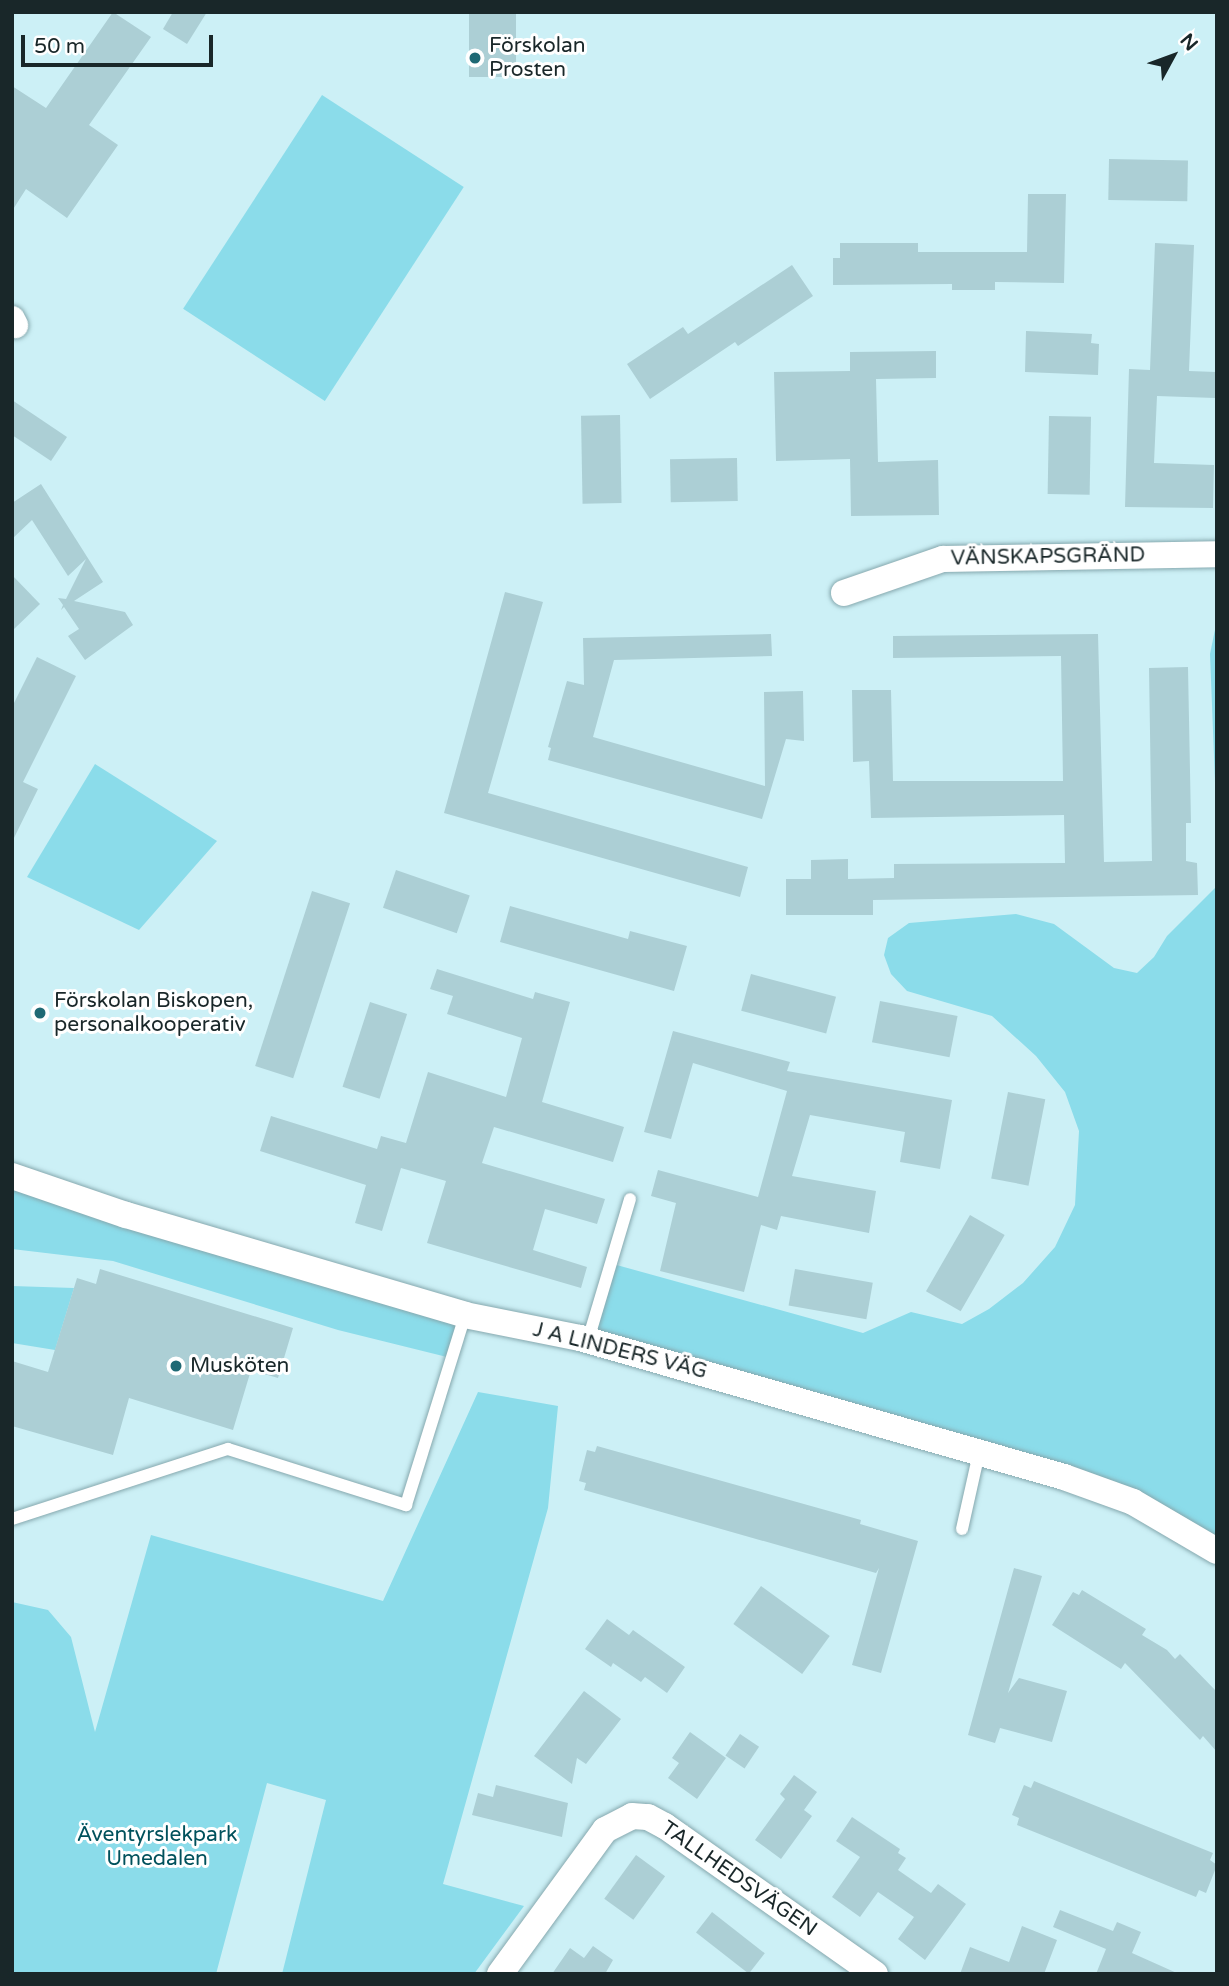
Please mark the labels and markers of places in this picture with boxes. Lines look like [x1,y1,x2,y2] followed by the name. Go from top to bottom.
[489,33,586,83] place label: Förskolan Prosten
[467,50,483,66] marker: Förskolan Prosten
[54,988,253,1038] place label: Förskolan Biskopen, personalkooperativ
[32,1005,48,1021] marker: Förskolan Biskopen, personalkooperativ
[190,1353,289,1379] place label: Musköten
[168,1358,184,1374] marker: Musköten

